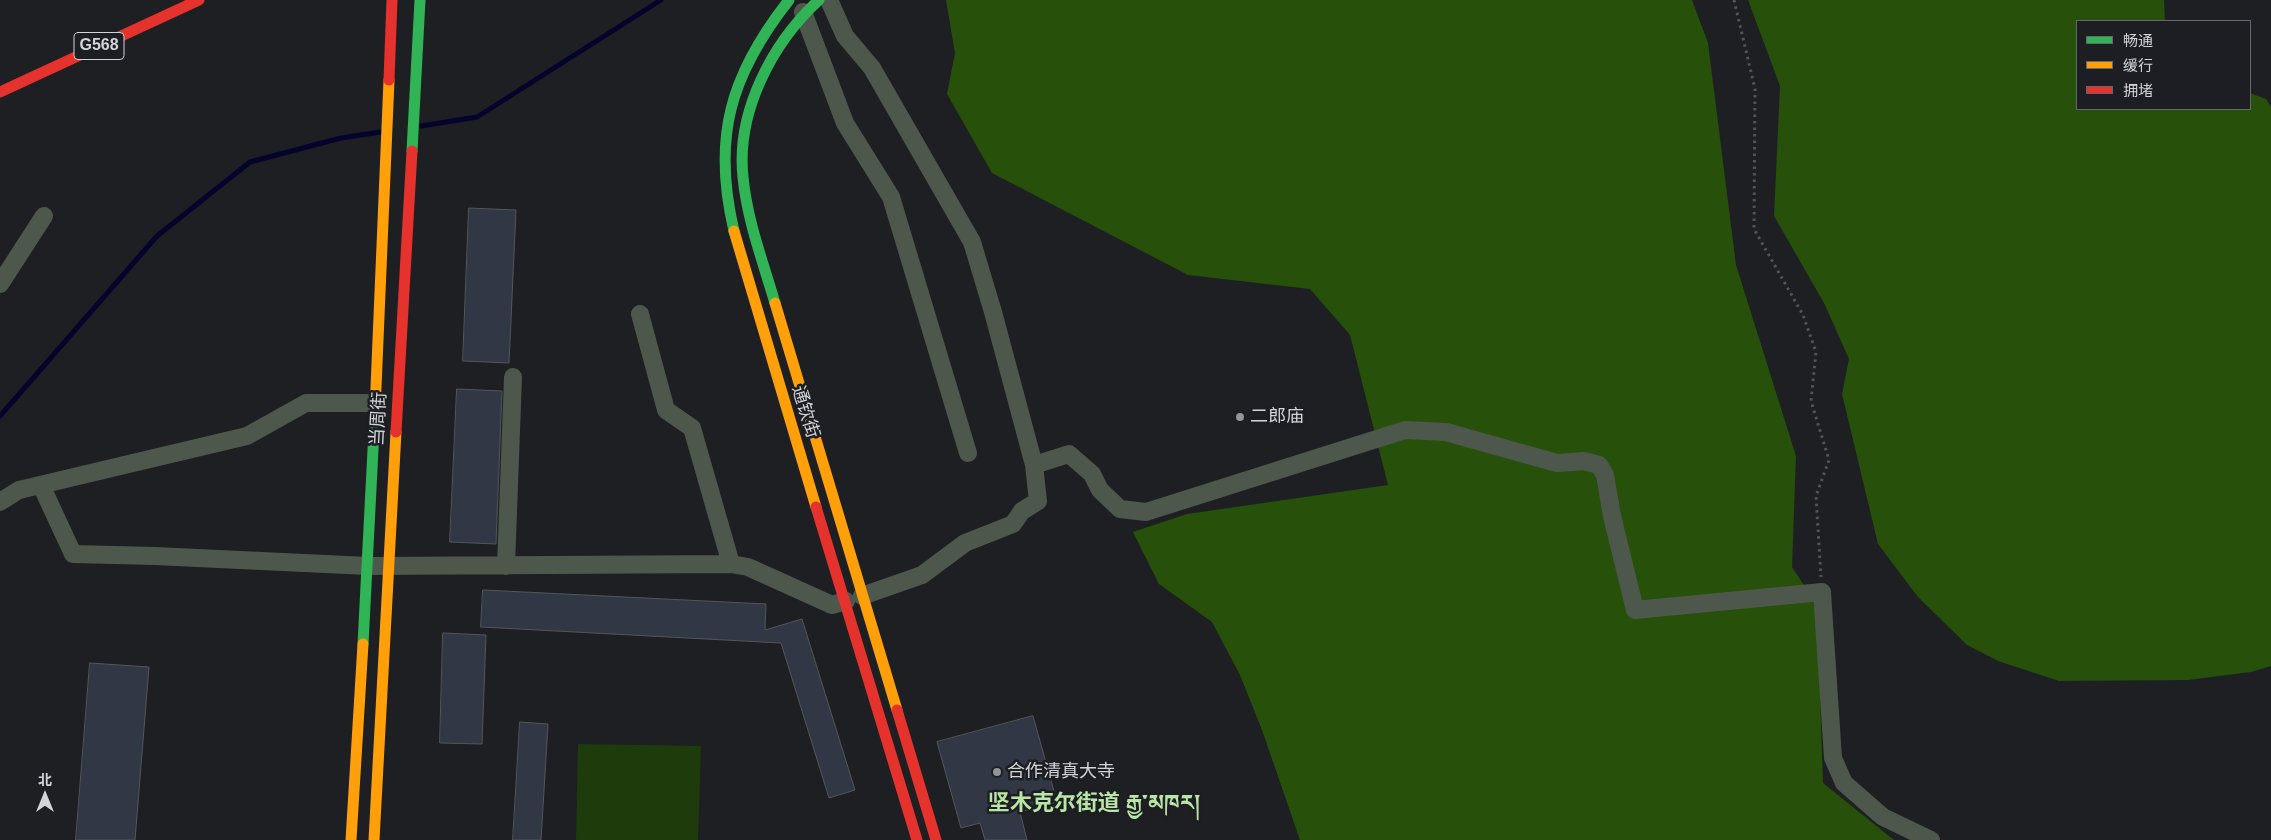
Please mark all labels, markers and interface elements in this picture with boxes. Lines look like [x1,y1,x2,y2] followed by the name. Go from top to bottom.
[2076,20,2251,110] legend
[74,32,124,59] road number: G568
[2123,32,2153,49] text: 畅通
[2123,57,2153,74] text: 缓行
[2123,82,2153,99] text: 拥堵
[787,383,823,441] street label: 通钦街
[367,391,391,447] street label: 当周街
[1250,406,1304,428] place label: 二郎庙
[1234,411,1246,423] marker: 二郎庙
[1007,761,1115,783] place label: 合作清真大寺
[991,766,1003,778] marker: 合作清真大寺
[20,770,70,820] north arrow
[38,772,52,788] text: 北
[988,791,1200,817] district label: 坚木克尔街道 རྒྱ་མཁར།

